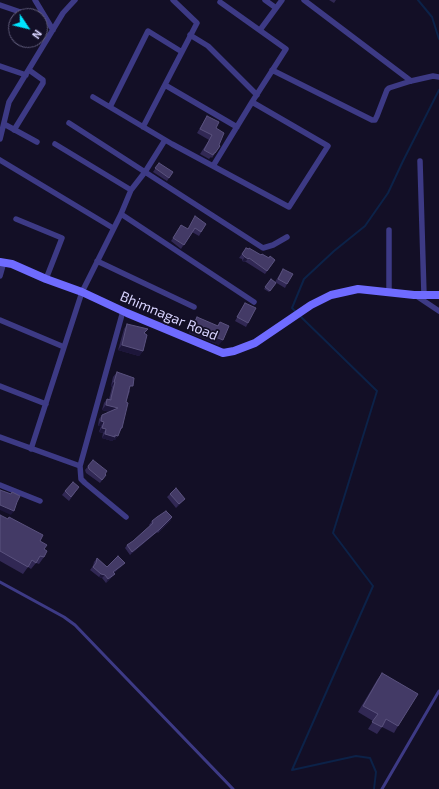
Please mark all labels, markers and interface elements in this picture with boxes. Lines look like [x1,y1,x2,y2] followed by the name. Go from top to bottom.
[8,8,48,48] north arrow
[30,28,45,42] text: N
[117,288,221,344] street label: Bhimnagar Road

